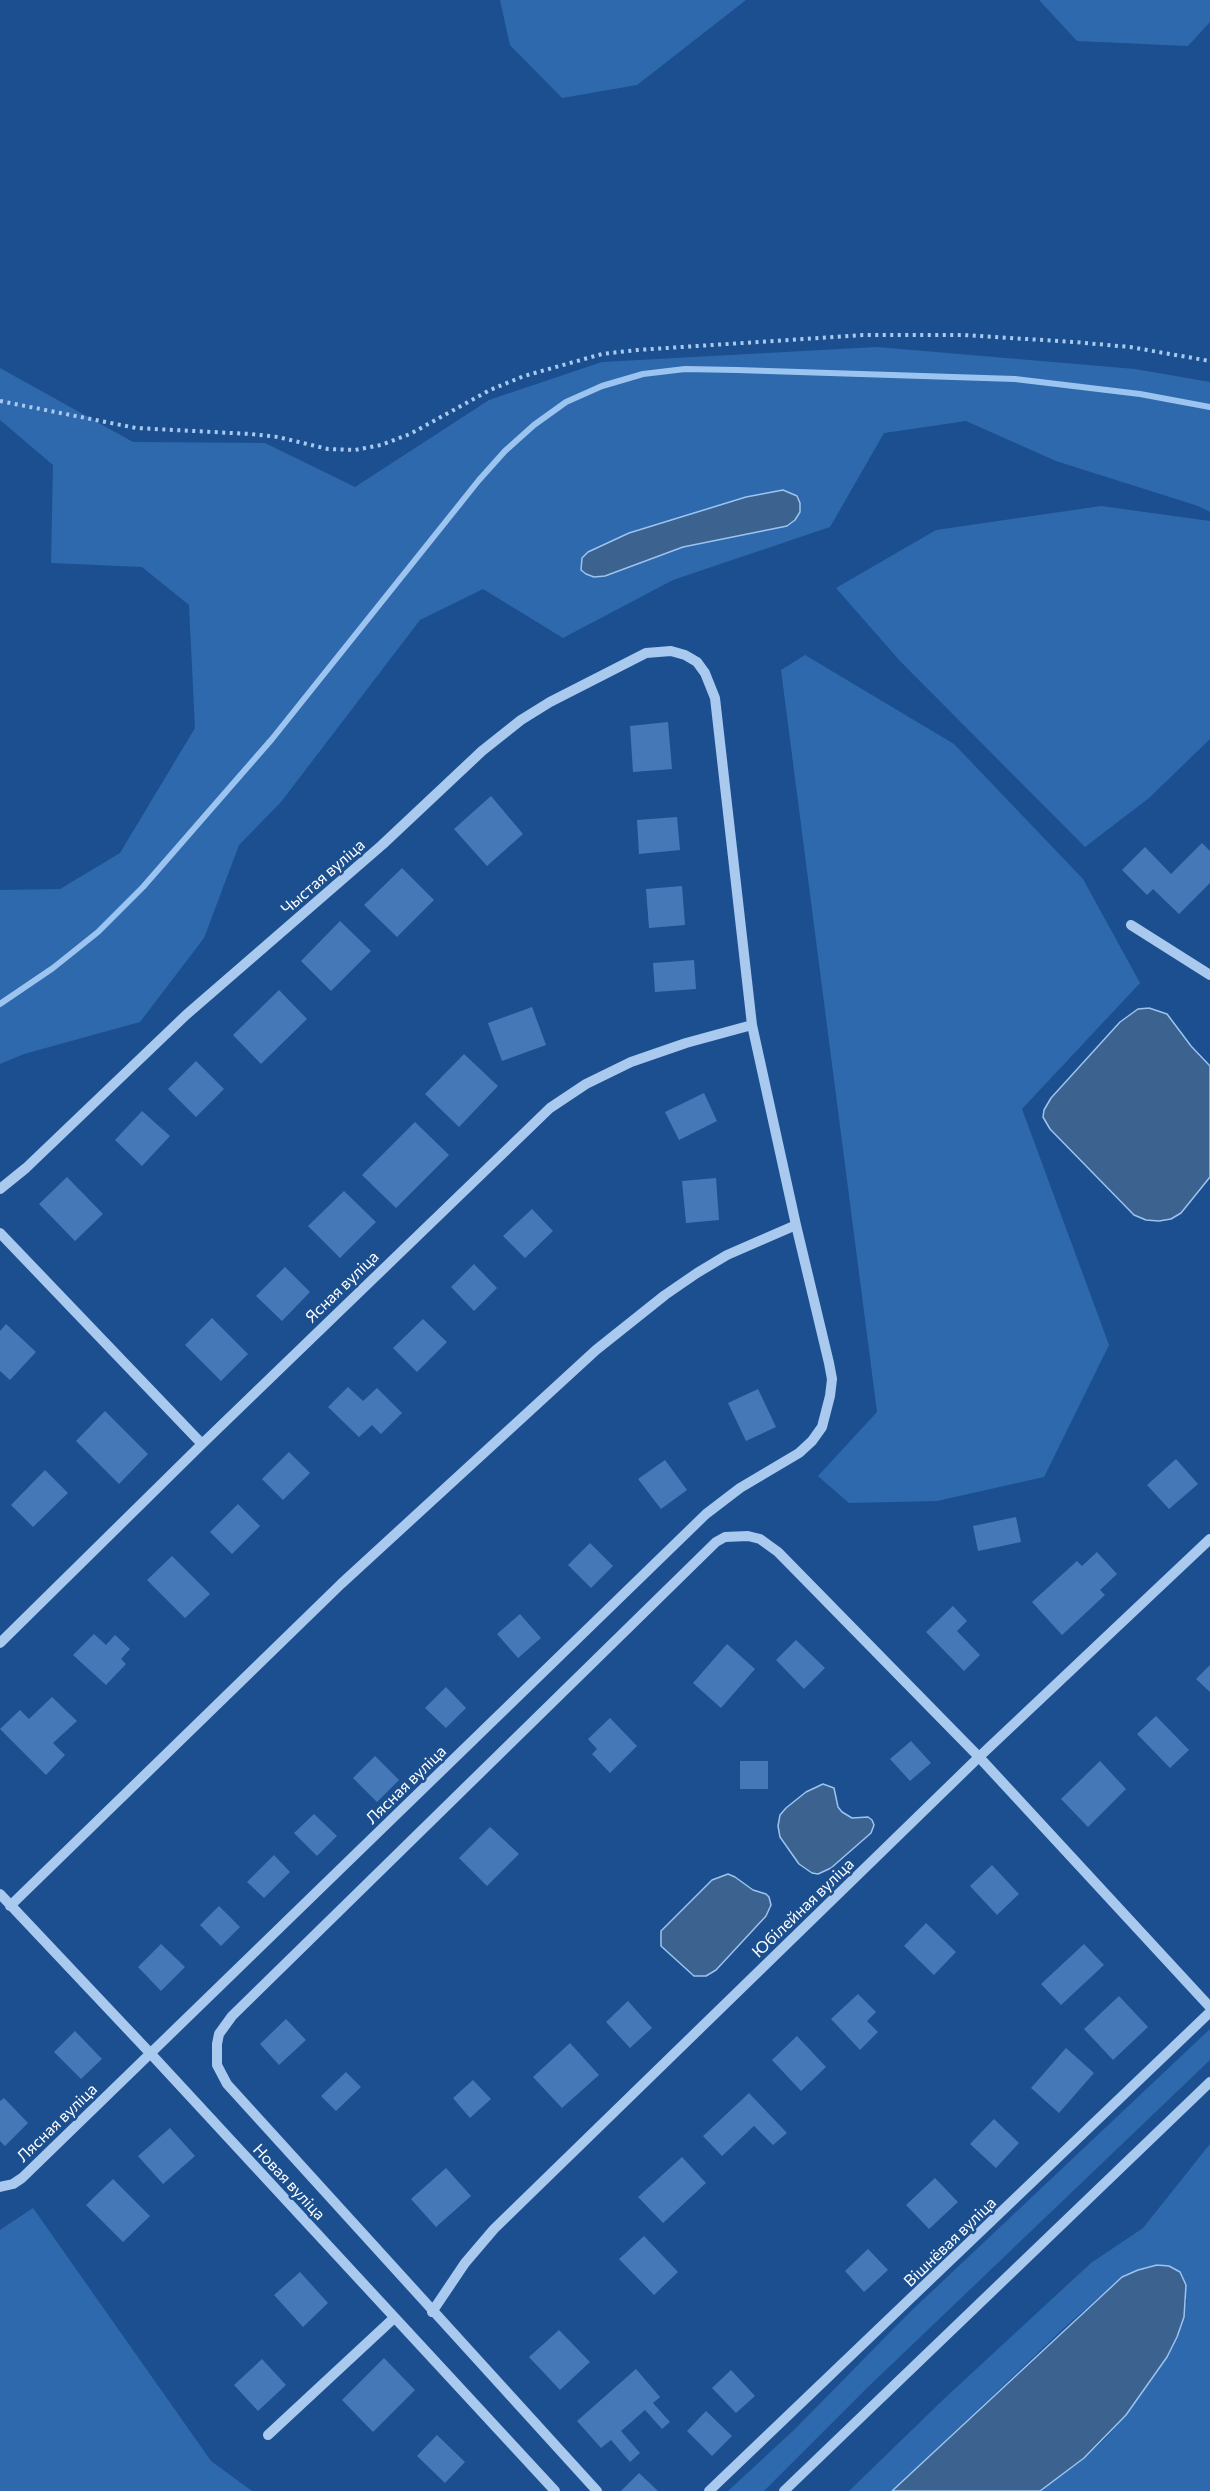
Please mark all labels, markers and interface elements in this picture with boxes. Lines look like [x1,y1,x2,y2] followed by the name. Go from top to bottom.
[277,835,369,919] street label: Чыстая вуліца
[301,1247,383,1327] street label: Ясная вуліца
[362,1742,450,1828] street label: Лясная вуліца
[748,1855,858,1961] street label: Юбілейная вуліца
[13,2080,101,2166] street label: Лясная вуліца
[249,2140,329,2224] street label: Новая вуліца
[900,2193,1000,2291] street label: Вішнёвая вуліца

